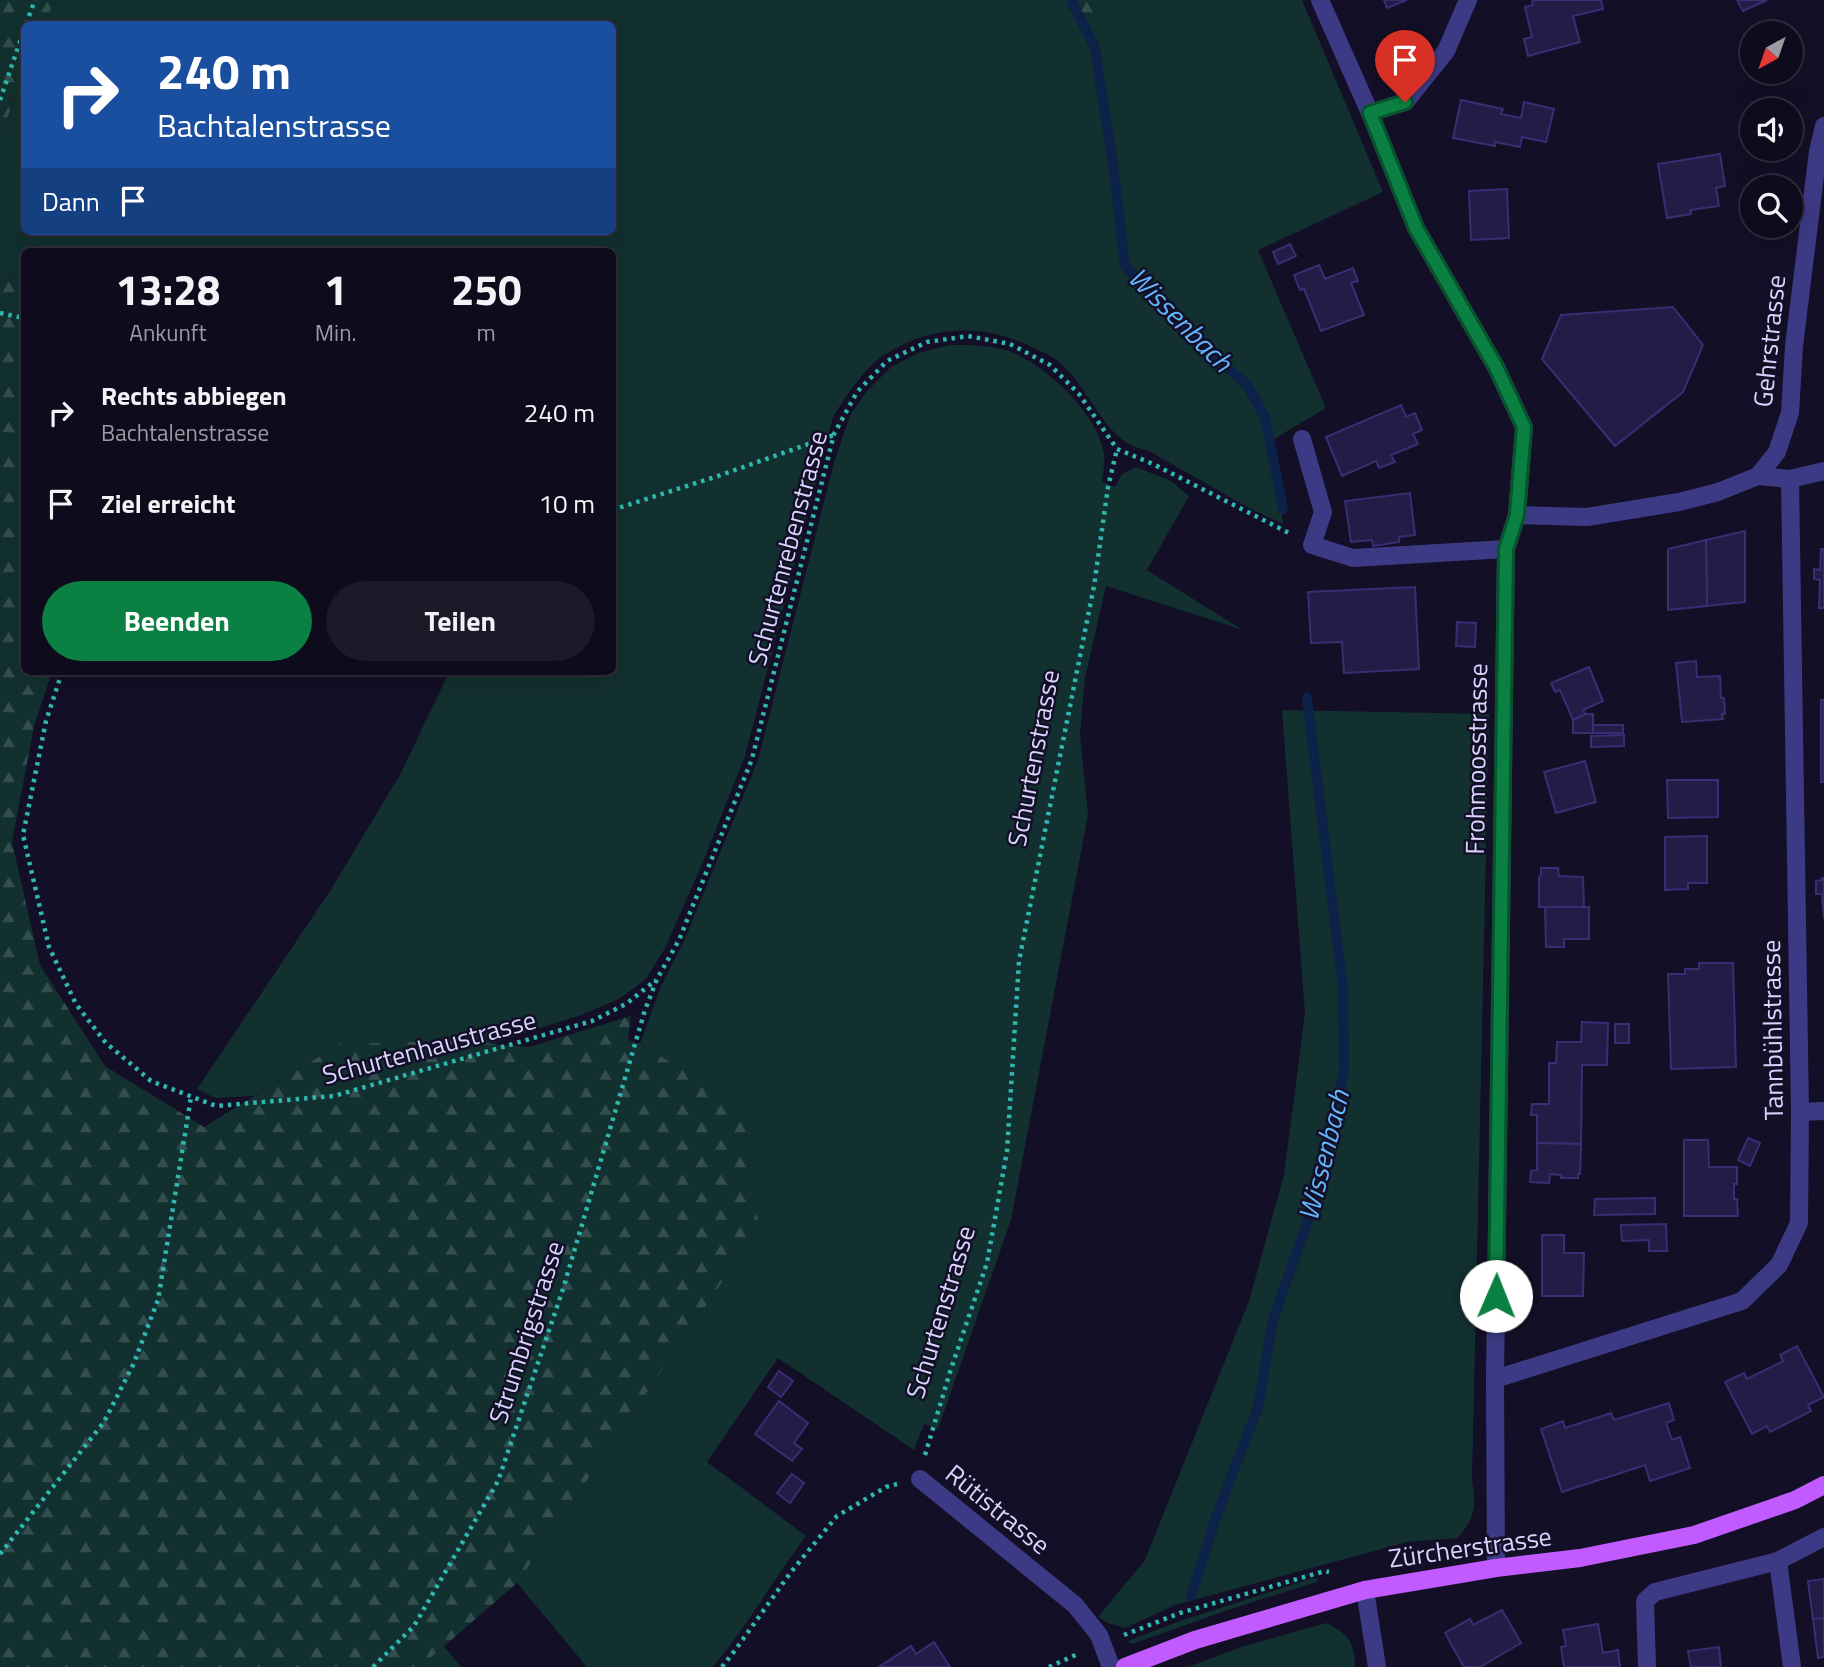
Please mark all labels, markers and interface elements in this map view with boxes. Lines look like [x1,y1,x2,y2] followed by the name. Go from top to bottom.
[1740,21,1802,84] north arrow
[1740,21,1803,238] map controls
[1375,30,1435,102] pin
[157,33,291,108] text: 240 m
[1386,41,1424,79] icon: arrive
[42,49,133,140] icon: right
[1740,98,1803,161] button: sound
[157,101,391,149] text: Bachtalenstrasse
[1740,175,1803,238] button: search
[42,182,100,221] text: Dann
[114,182,152,220] icon: arrive
[115,257,220,321] text: 13:28
[324,257,347,321] text: 1
[451,257,522,321] text: 250
[1119,257,1244,382] water label: Wissenbach
[1743,273,1795,409] street label: Gehrstrasse
[129,315,207,350] text: Ankunft
[315,315,356,350] text: Min.
[477,315,496,350] text: m
[101,376,287,415] text: Rechts abbiegen
[524,393,595,432] text: 240 m
[42,394,80,432] icon: right
[101,415,269,450] text: Bachtalenstrasse
[737,426,837,670] street label: Schurtenrebenstrasse
[101,484,236,523] text: Ziel erreicht
[538,484,595,523] text: 10 m
[42,485,80,523] icon: arrive
[42,581,312,661] button: Beenden
[326,581,595,661] button: Teilen
[1455,663,1497,855] street label: Frohmoosstrasse
[997,666,1069,850] street label: Schurtenstrasse
[1751,940,1793,1120] street label: Tannbühlstrasse
[318,1000,540,1094] street label: Schurtenhaustrasse
[1286,1084,1360,1225] water label: Wissenbach
[895,1221,985,1403] street label: Schurtenstrasse
[478,1236,574,1428] street label: Strumbrigstrasse
[1459,1259,1533,1333] position arrow
[937,1454,1059,1564] street label: Rütistrasse
[1386,1516,1554,1578] street label: Zürcherstrasse

